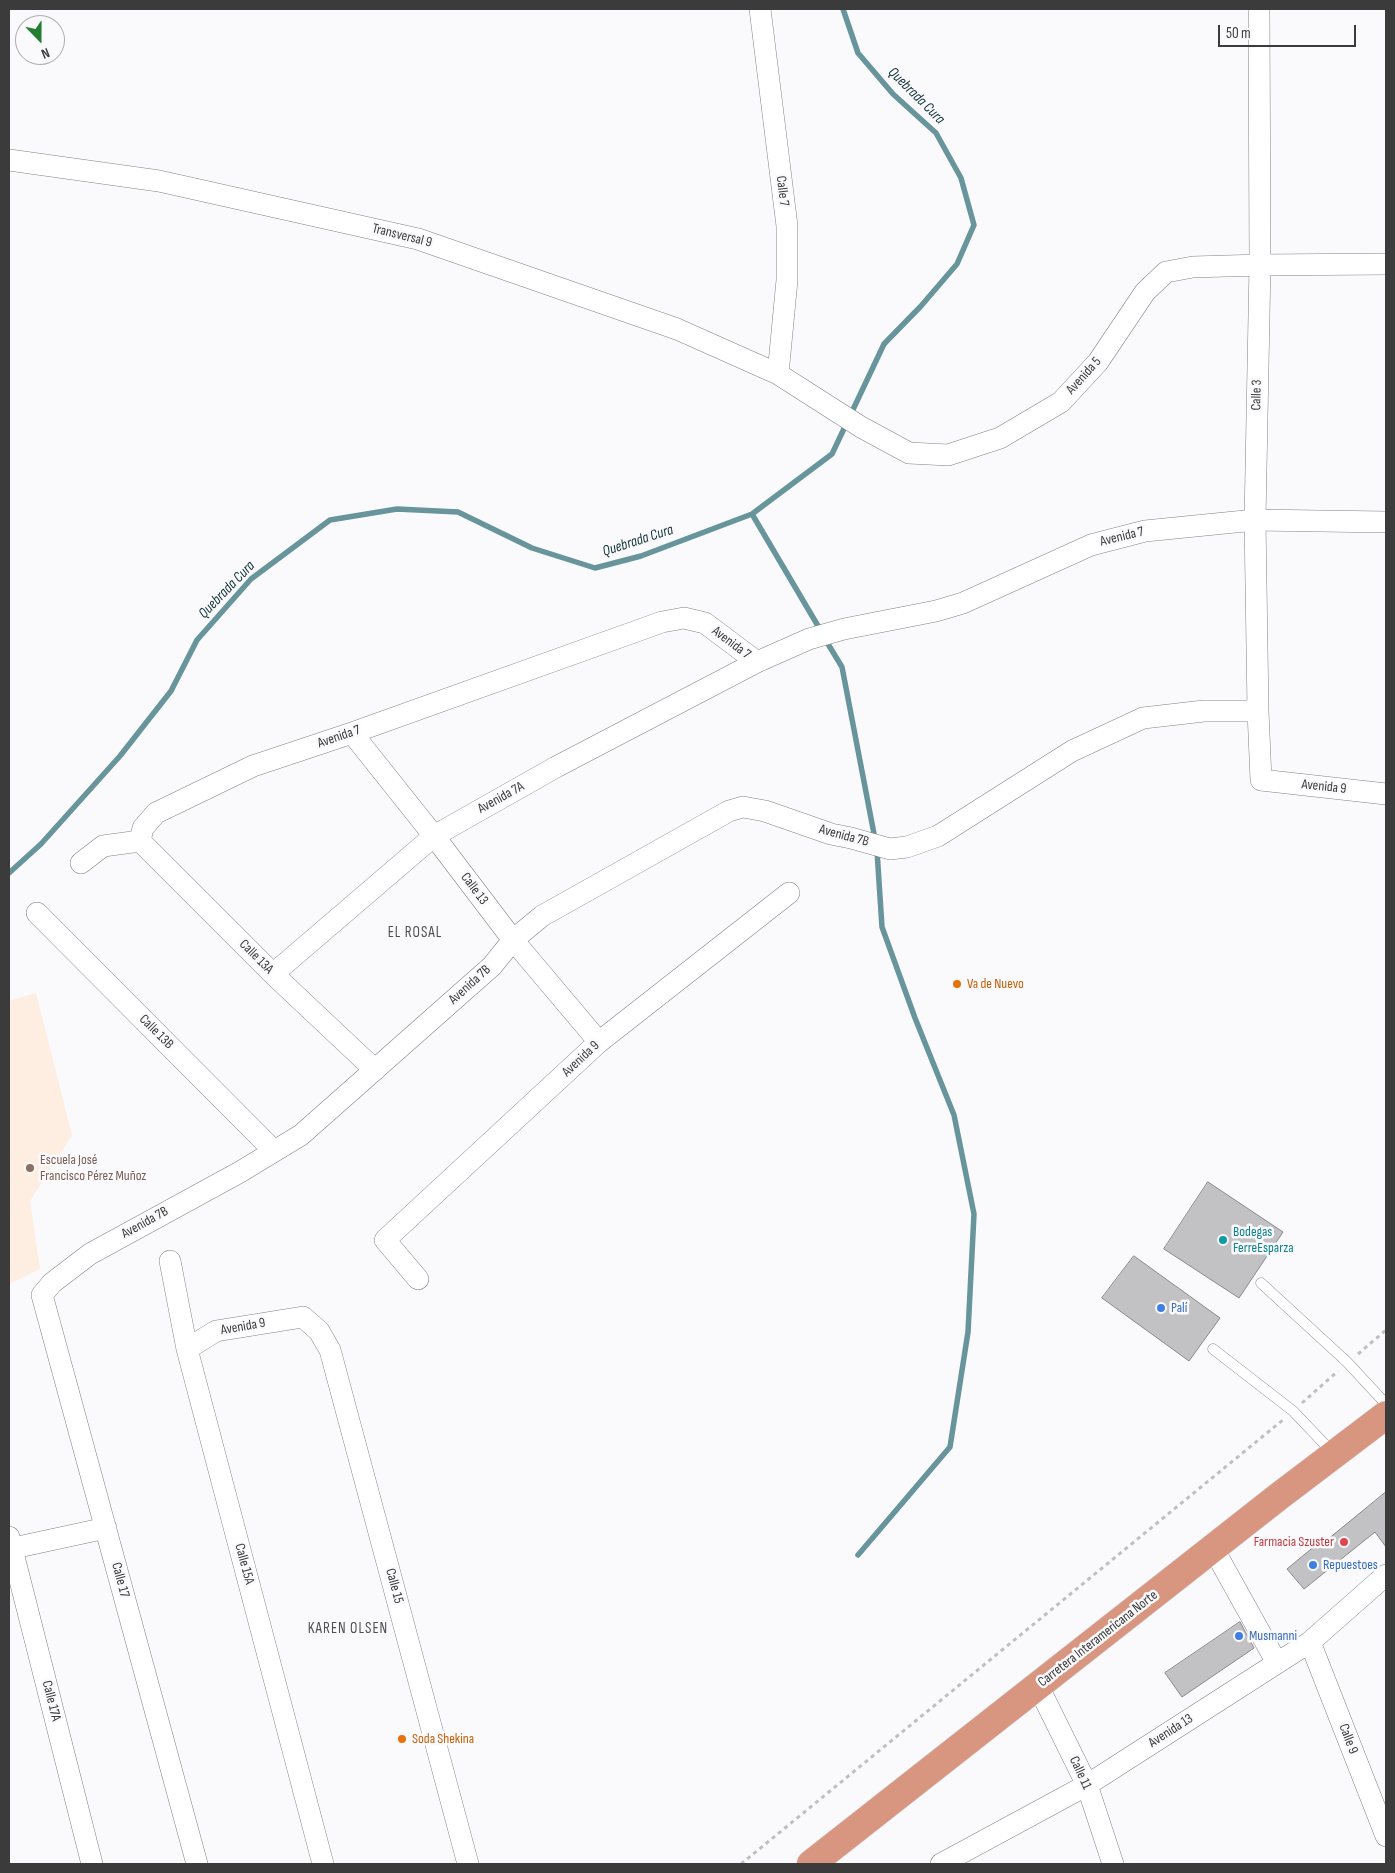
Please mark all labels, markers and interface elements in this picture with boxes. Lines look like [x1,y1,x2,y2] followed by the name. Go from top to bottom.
[15,15,65,65] north arrow
[1220,15,1358,47] scale bar
[1226,24,1251,43] text: 50 m
[39,44,52,63] text: N
[884,64,948,128] water label: Quebrada Cura
[772,175,792,207] street label: Calle 7
[370,220,434,252] street label: Transversal 9
[1063,354,1105,398] street label: Avenida 5
[1248,379,1266,411] street label: Calle 3
[600,521,676,561] water label: Quebrada Cura
[1098,523,1146,551] street label: Avenida 7
[195,557,259,623] water label: Quebrada Cura
[708,623,754,663] street label: Avenida 7
[315,722,363,752] street label: Avenida 7
[1301,776,1347,798] street label: Avenida 9
[475,778,527,818] street label: Avenida 7A
[817,821,871,851] street label: Avenida 7B
[457,870,491,908] street label: Calle 13
[387,924,443,942] district label: EL ROSAL
[235,936,277,978] street label: Calle 13A
[446,962,494,1008] street label: Avenida 7B
[967,976,1024,992] place label: Va de Nuevo
[951,978,963,990] marker: Va de Nuevo
[135,1011,177,1053] street label: Calle 13B
[559,1038,603,1080] street label: Avenida 9
[40,1152,146,1184] place label: Escuela José Francisco Pérez Muñoz
[24,1162,36,1174] marker: Escuela José Francisco Pérez Muñoz
[119,1203,171,1243] street label: Avenida 7B
[1233,1224,1294,1256] place label: Bodegas FerreEsparza
[1217,1234,1229,1246] marker: Bodegas FerreEsparza
[1171,1300,1187,1316] place label: Palí
[1155,1302,1167,1314] marker: Palí
[219,1315,267,1339] street label: Avenida 9
[1254,1534,1334,1550] place label: Farmacia Szuster
[1338,1536,1350,1548] marker: Farmacia Szuster
[231,1542,257,1586] street label: Calle 15A
[1323,1557,1378,1573] place label: Repuestoes
[1307,1559,1319,1571] marker: Repuestoes
[107,1561,133,1599] street label: Calle 17
[381,1567,407,1605] street label: Calle 15
[1035,1587,1161,1691] street label: Carretera Interamericana Norte
[306,1620,390,1638] district label: KAREN OLSEN
[1249,1628,1297,1644] place label: Musmanni
[1233,1630,1245,1642] marker: Musmanni
[38,1679,64,1723] street label: Calle 17A
[1146,1710,1196,1752] street label: Avenida 13
[1335,1721,1361,1757] street label: Calle 9
[412,1731,474,1747] place label: Soda Shekina
[396,1733,408,1745] marker: Soda Shekina
[1065,1754,1095,1792] street label: Calle 11

